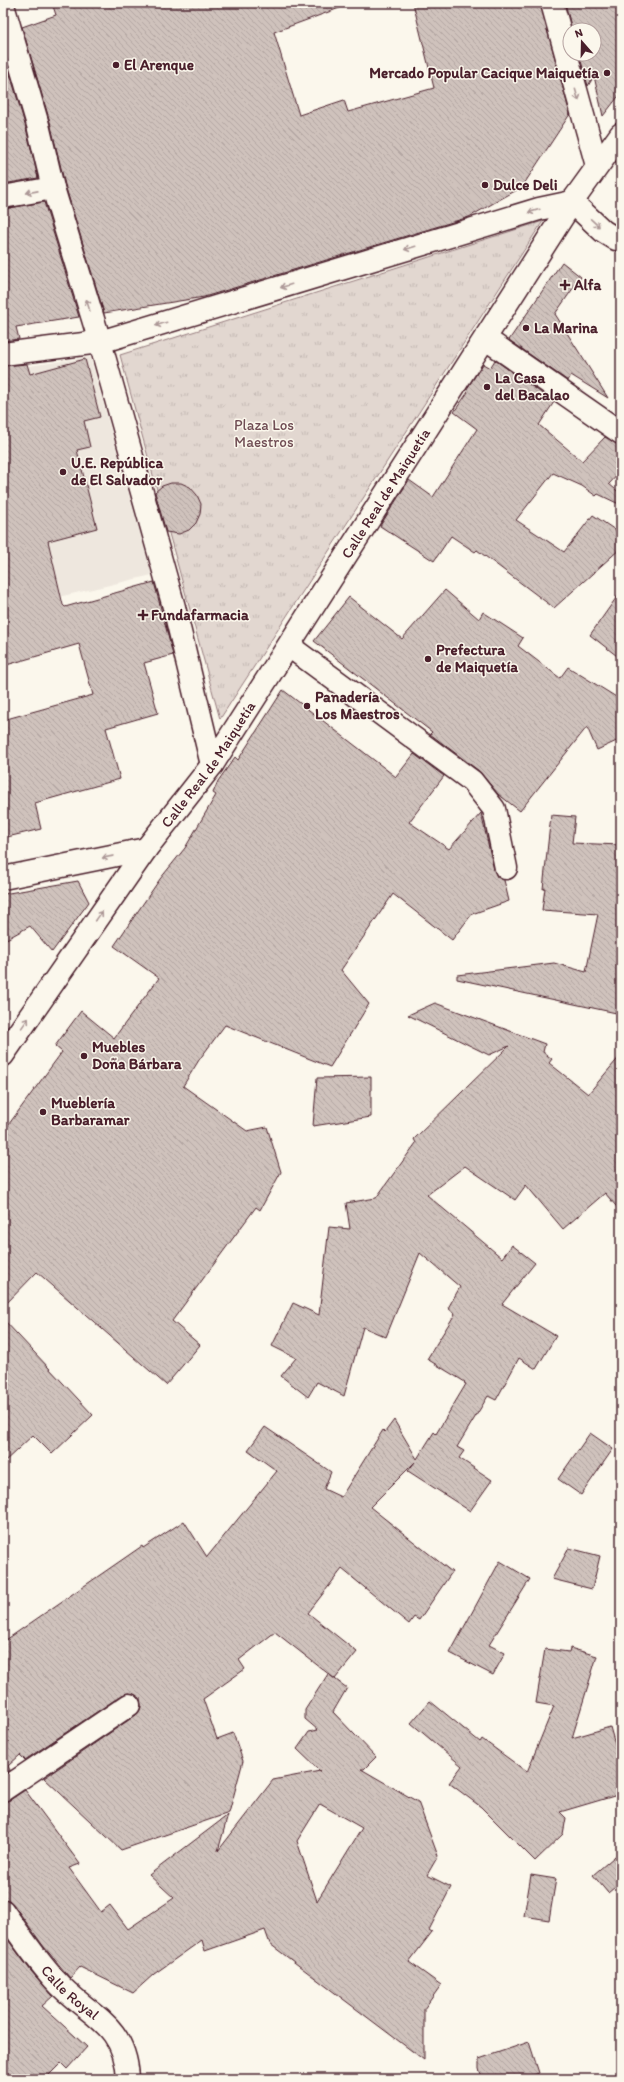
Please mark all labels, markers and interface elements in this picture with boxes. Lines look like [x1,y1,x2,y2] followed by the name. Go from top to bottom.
[562,22,602,62] north arrow
[573,26,584,40] text: N
[124,56,194,75] place label: El Arenque
[111,60,121,70] marker: El Arenque
[369,64,599,83] place label: Mercado Popular Cacique Maiquetía
[602,68,612,78] marker: Mercado Popular Cacique Maiquetía
[574,88,581,101] one-way arrow
[493,176,558,194] place label: Dulce Deli
[480,180,490,190] marker: Dulce Deli
[26,188,39,196] one-way arrow
[528,208,541,215] one-way arrow
[590,219,601,228] one-way arrow
[404,245,417,252] one-way arrow
[573,276,602,294] place label: Alfa
[559,279,571,291] marker: Alfa
[279,283,292,290] one-way arrow
[84,299,91,312] one-way arrow
[534,319,598,337] place label: La Marina
[155,321,168,328] one-way arrow
[521,323,531,333] marker: La Marina
[495,369,570,404] place label: La Casa del Bacalao
[482,382,492,392] marker: La Casa del Bacalao
[234,416,294,451] park label: Plaza Los Maestros
[337,425,434,562] street label: Calle Real de Maiquetía
[71,454,163,489] place label: U.E. República de El Salvador
[58,467,68,477] marker: U.E. República de El Salvador
[151,606,249,624] place label: Fundafarmacia
[138,610,148,620] marker: Fundafarmacia
[436,641,518,677] place label: Prefectura de Maiquetía
[423,654,433,664] marker: Prefectura de Maiquetía
[315,688,400,723] place label: Panadería Los Maestros
[157,698,260,831] street label: Calle Real de Maiquetía
[302,701,312,711] marker: Panadería Los Maestros
[102,853,115,861] one-way arrow
[95,911,103,922] one-way arrow
[21,1018,29,1029] one-way arrow
[92,1038,182,1073] place label: Muebles Doña Bárbara
[79,1051,89,1061] marker: Muebles Doña Bárbara
[51,1094,130,1129] place label: Mueblería Barbaramar
[38,1107,48,1117] marker: Mueblería Barbaramar
[37,1962,103,2024] street label: Calle Royal

